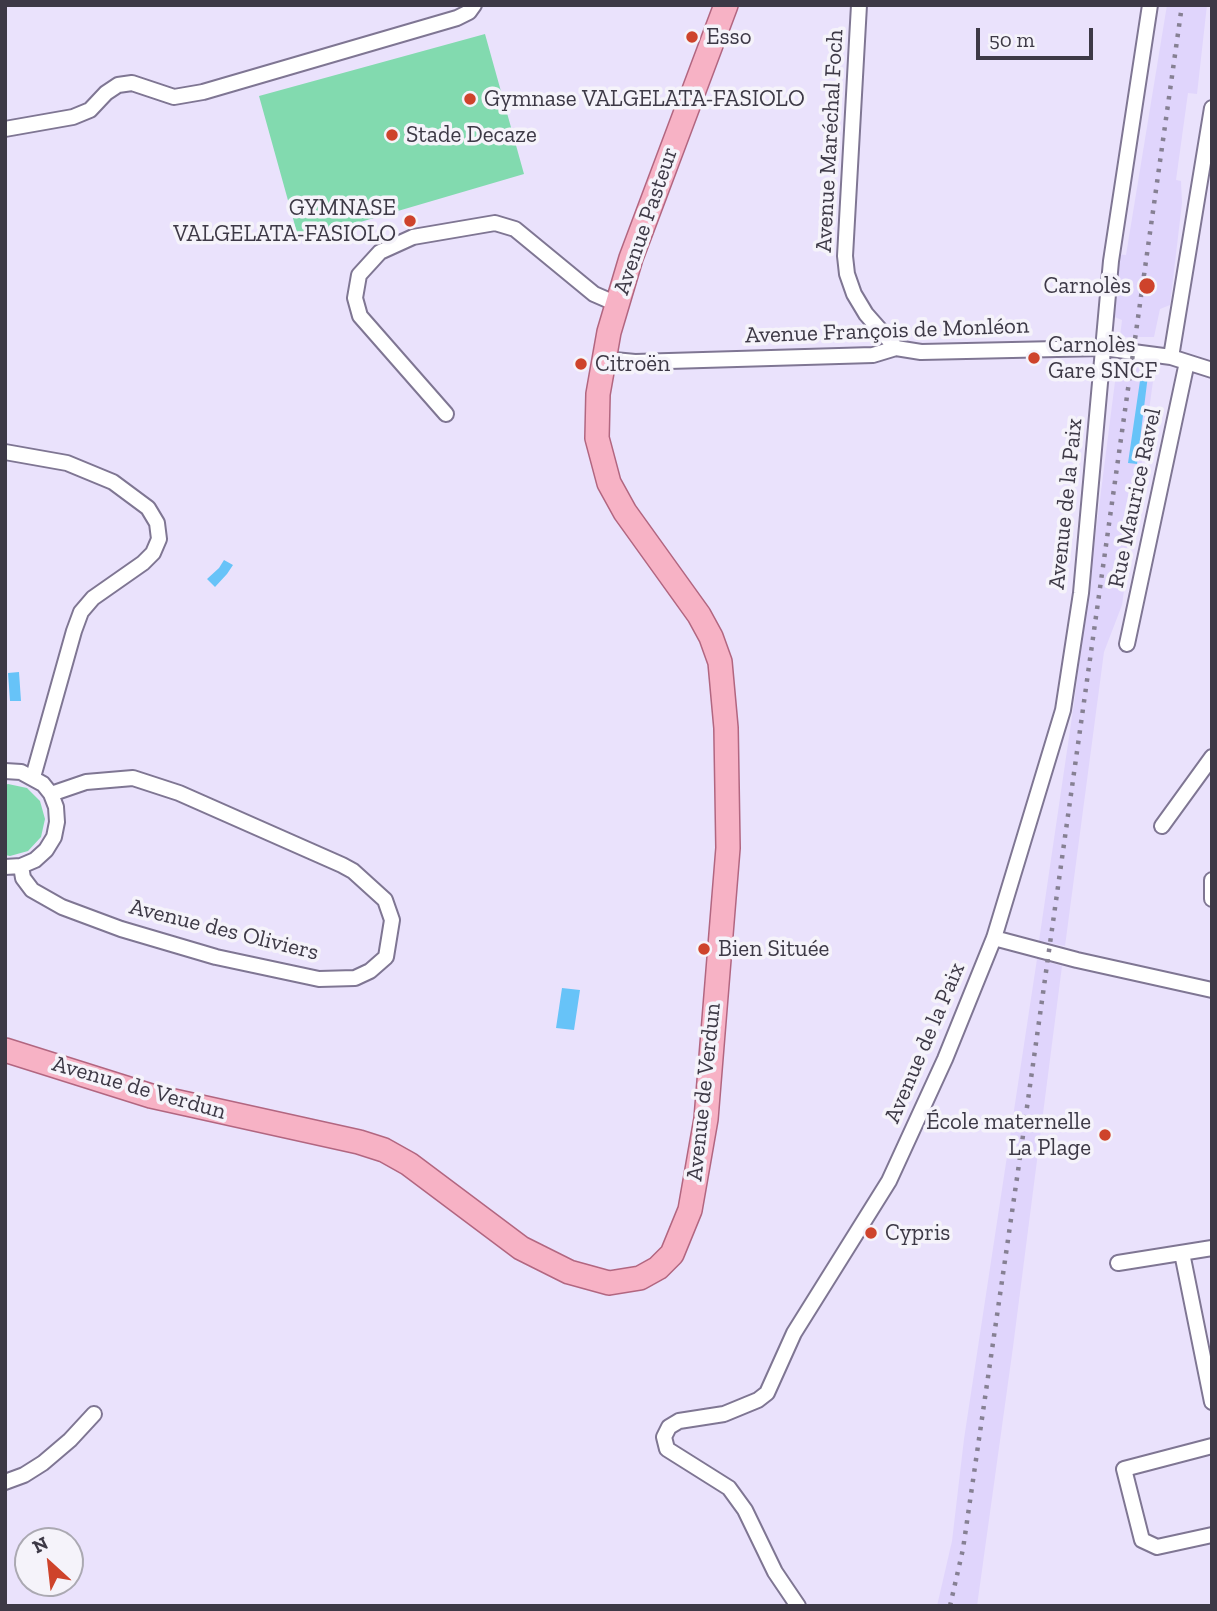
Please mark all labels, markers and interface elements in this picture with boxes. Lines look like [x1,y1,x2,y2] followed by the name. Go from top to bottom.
[979,14,1096,58] scale bar
[706,23,751,51] place label: Esso
[989,27,1035,52] text: 50 m
[684,29,700,45] marker: Esso
[810,29,850,253] street label: Avenue Maréchal Foch
[484,85,805,113] place label: Gymnase VALGELATA-FASIOLO
[462,91,478,107] marker: Gymnase VALGELATA-FASIOLO
[406,121,537,149] place label: Stade Decaze
[384,127,400,143] marker: Stade Decaze
[608,144,684,298] street label: Avenue Pasteur
[173,194,396,248] place label: GYMNASE VALGELATA-FASIOLO
[402,213,418,229] marker: GYMNASE VALGELATA-FASIOLO
[1043,272,1131,300] place label: Carnolès
[1137,276,1157,296] marker: Carnolès
[744,312,1030,350] street label: Avenue François de Monléon
[1048,331,1157,385] place label: Carnolès Gare SNCF
[595,350,670,378] place label: Citroën
[1026,350,1042,366] marker: Carnolès Gare SNCF
[573,356,589,372] marker: Citroën
[1102,406,1168,590] street label: Rue Maurice Ravel
[1043,417,1089,591] street label: Avenue de la Paix
[126,893,322,967] street label: Avenue des Oliviers
[718,935,829,963] place label: Bien Située
[696,941,712,957] marker: Bien Située
[879,959,971,1127] street label: Avenue de la Paix
[681,1001,727,1183] street label: Avenue de Verdun
[49,1050,229,1126] street label: Avenue de Verdun
[926,1108,1091,1162] place label: École maternelle La Plage
[1097,1127,1113,1143] marker: École maternelle La Plage
[885,1219,950,1247] place label: Cypris
[863,1225,879,1241] marker: Cypris
[14,1527,84,1597] north arrow
[28,1531,52,1558] text: N

